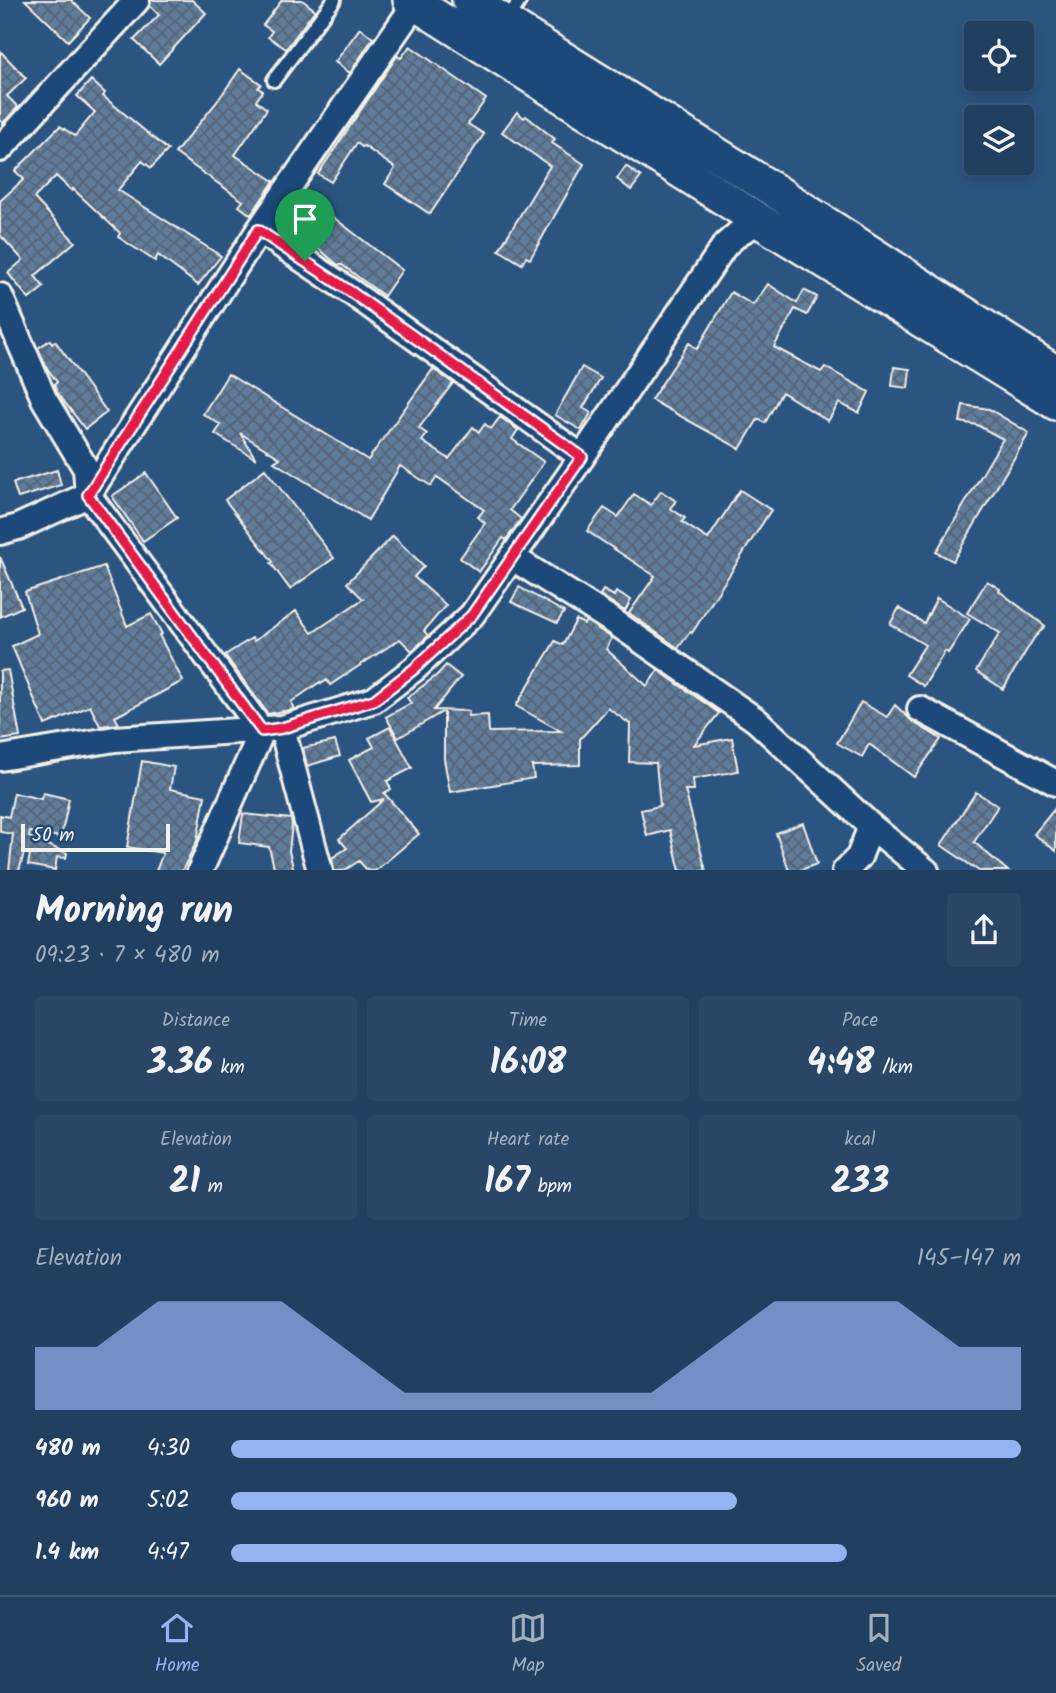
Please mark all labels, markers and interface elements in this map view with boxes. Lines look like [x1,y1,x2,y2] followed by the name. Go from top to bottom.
[964,21,1034,175] map controls
[964,21,1034,91] button: locate
[964,105,1034,175] button: layers
[275,189,335,261] pin
[286,200,324,238] icon: arrive
[32,821,74,851] text: 50 m
[21,822,170,853] scale bar
[35,882,233,942] text: Morning run
[947,893,1021,967] button: share
[35,938,220,974] text: 09:23 · 7 × 480 m
[162,1006,230,1036] text: Distance
[509,1006,547,1036] text: Time
[842,1006,878,1036] text: Pace
[147,1036,213,1092] text: 3.36
[490,1036,566,1092] text: 16:08
[807,1036,875,1092] text: 4:48
[213,1053,245,1083] text: km
[875,1053,913,1083] text: /km
[160,1125,232,1155] text: Elevation
[487,1125,569,1155] text: Heart rate
[845,1125,875,1155] text: kcal
[169,1155,200,1211] text: 21
[484,1155,530,1211] text: 167
[831,1155,889,1211] text: 233
[200,1172,223,1202] text: m
[530,1172,572,1202] text: bpm
[35,1241,122,1277] text: Elevation
[917,1241,1021,1277] text: 145–147 m
[35,1431,101,1467] text: 480 m
[147,1431,190,1467] text: 4:30
[35,1483,99,1519] text: 960 m
[147,1483,190,1519] text: 5:02
[35,1535,99,1571] text: 1.4 km
[147,1535,189,1571] text: 4:47
[155,1609,200,1681] tab: Home
[509,1609,547,1681] tab: Map
[856,1609,901,1681] tab: Saved

